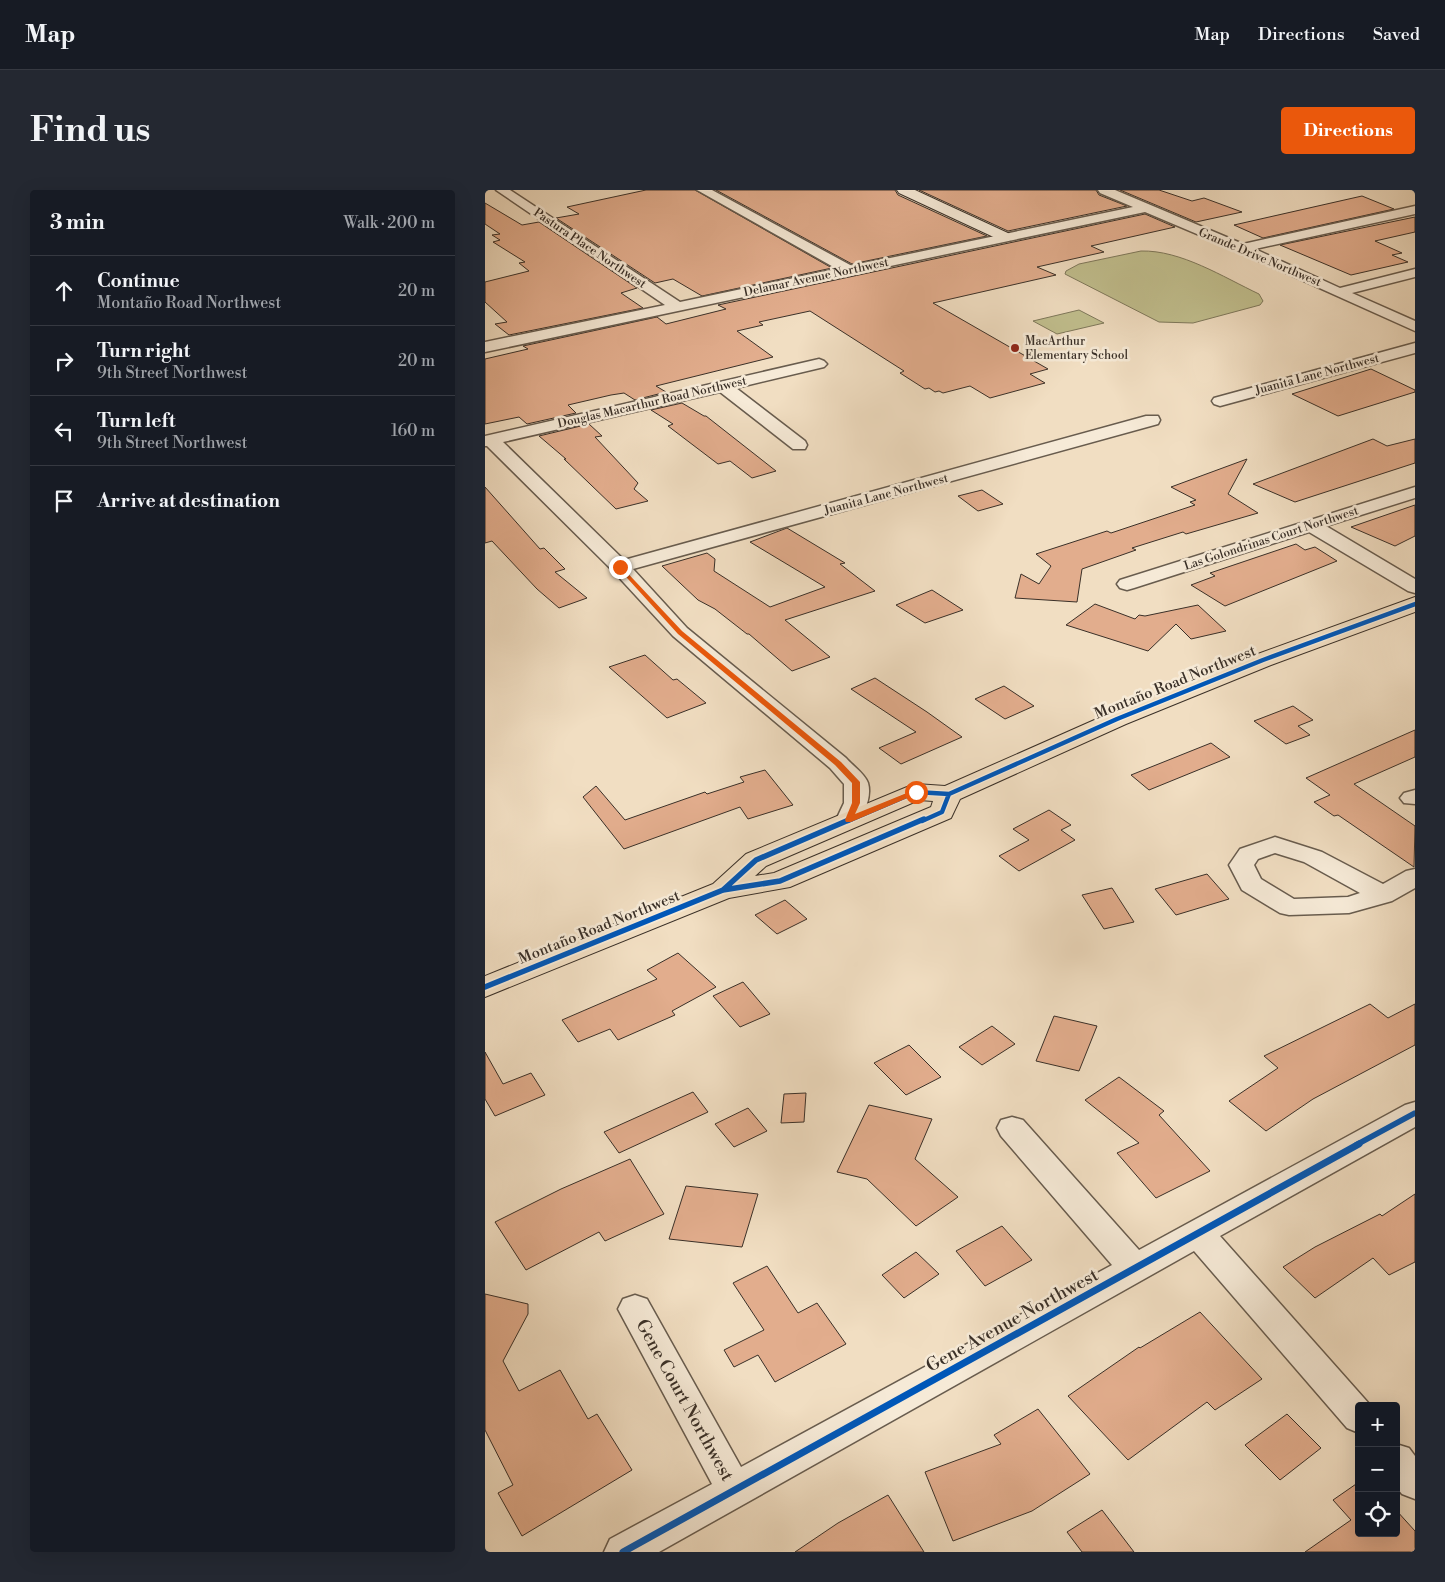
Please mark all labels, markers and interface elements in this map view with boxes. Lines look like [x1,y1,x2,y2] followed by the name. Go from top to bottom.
[25,20,75,50] text: Map
[1194,23,1230,46] text: Map
[1258,23,1345,46] text: Directions
[1373,23,1420,46] text: Saved
[1281,107,1415,154] button: Directions
[30,109,150,152] text: Find us
[531,205,649,292] street label: Pastura Place Northwest
[50,210,105,236] text: 3 min
[343,213,435,233] text: Walk · 200 m
[1196,225,1324,290] street label: Grande Drive Northwest
[742,255,891,300] street label: Delamar Avenue Northwest
[97,269,180,293] text: Continue
[50,277,78,305] icon: ahead
[398,281,435,301] text: 20 m
[97,293,281,313] text: Montaño Road Northwest
[1025,334,1129,363] place label: MacArthur Elementary School
[97,339,190,363] text: Turn right
[1009,342,1021,354] marker: MacArthur Elementary School
[50,347,78,375] icon: right
[1252,350,1382,399] street label: Juanita Lane Northwest
[398,351,435,371] text: 20 m
[97,363,247,383] text: 9th Street Northwest
[556,373,749,432] street label: Douglas Macarthur Road Northwest
[97,409,176,433] text: Turn left
[50,417,78,445] icon: left
[391,421,435,441] text: 160 m
[97,433,247,453] text: 9th Street Northwest
[821,470,951,519] street label: Juanita Lane Northwest
[50,487,78,515] icon: arrive
[97,489,280,513] text: Arrive at destination
[1182,503,1361,574] street label: Las Golondrinas Court Northwest
[609,556,632,579] route end
[1092,641,1259,724] street label: Montaño Road Northwest
[905,781,928,804] route start
[516,886,683,969] street label: Montaño Road Northwest
[922,1263,1103,1377] street label: Gene Avenue Northwest
[630,1315,739,1486] street label: Gene Court Northwest
[1355,1402,1400,1537] map controls
[1355,1402,1400,1447] button: +
[1355,1447,1400,1492] button: −
[1355,1492,1400,1537] button: locate

